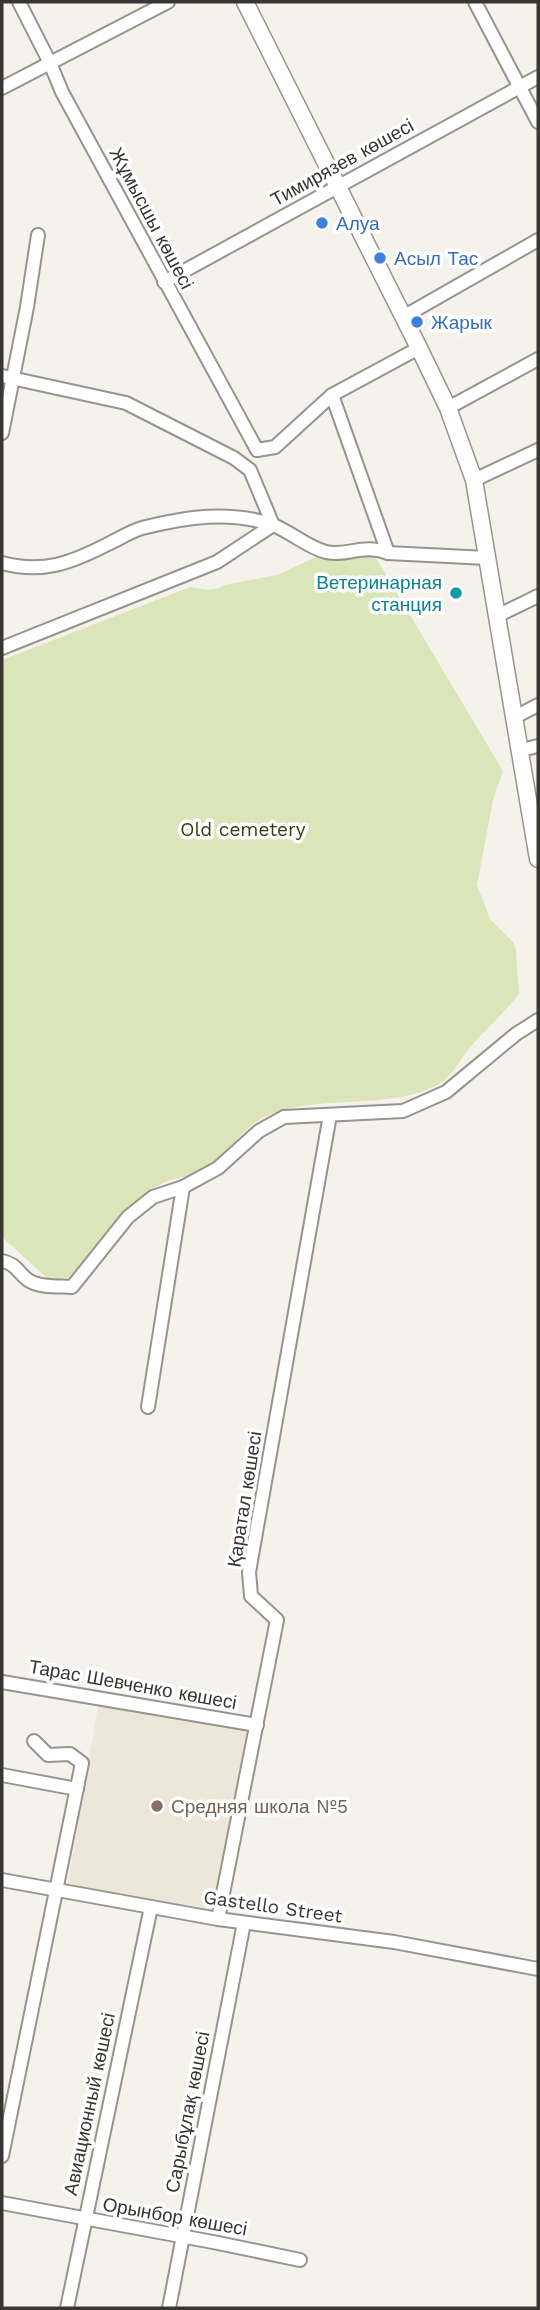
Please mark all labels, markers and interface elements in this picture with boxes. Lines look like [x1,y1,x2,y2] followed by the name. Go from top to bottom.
[267,114,418,211] street label: Тимирязев көшесі
[105,143,199,293] street label: Жұмысшы көшесі
[336,212,380,235] place label: Алуа
[314,215,330,231] marker: Алуа
[394,247,478,270] place label: Асыл Тас
[372,250,388,266] marker: Асыл Тас
[431,311,493,334] place label: Жарык
[409,314,425,330] marker: Жарык
[316,571,442,616] place label: Ветеринарная станция
[448,585,464,601] marker: Ветеринарная станция
[180,818,306,841] park label: Old cemetery
[222,1429,267,1569] street label: Қаратал көшесі
[27,1655,239,1714] street label: Тарас Шевченко көшесі
[171,1795,348,1818] place label: Средняя школа №5
[149,1798,165,1814] marker: Средняя школа №5
[202,1885,344,1928] street label: Gastello Street
[59,2011,120,2198] street label: Авиационный көшесі
[161,2029,214,2195] street label: Сарыбұлақ көшесі
[101,2192,249,2241] street label: Орынбор көшесі

